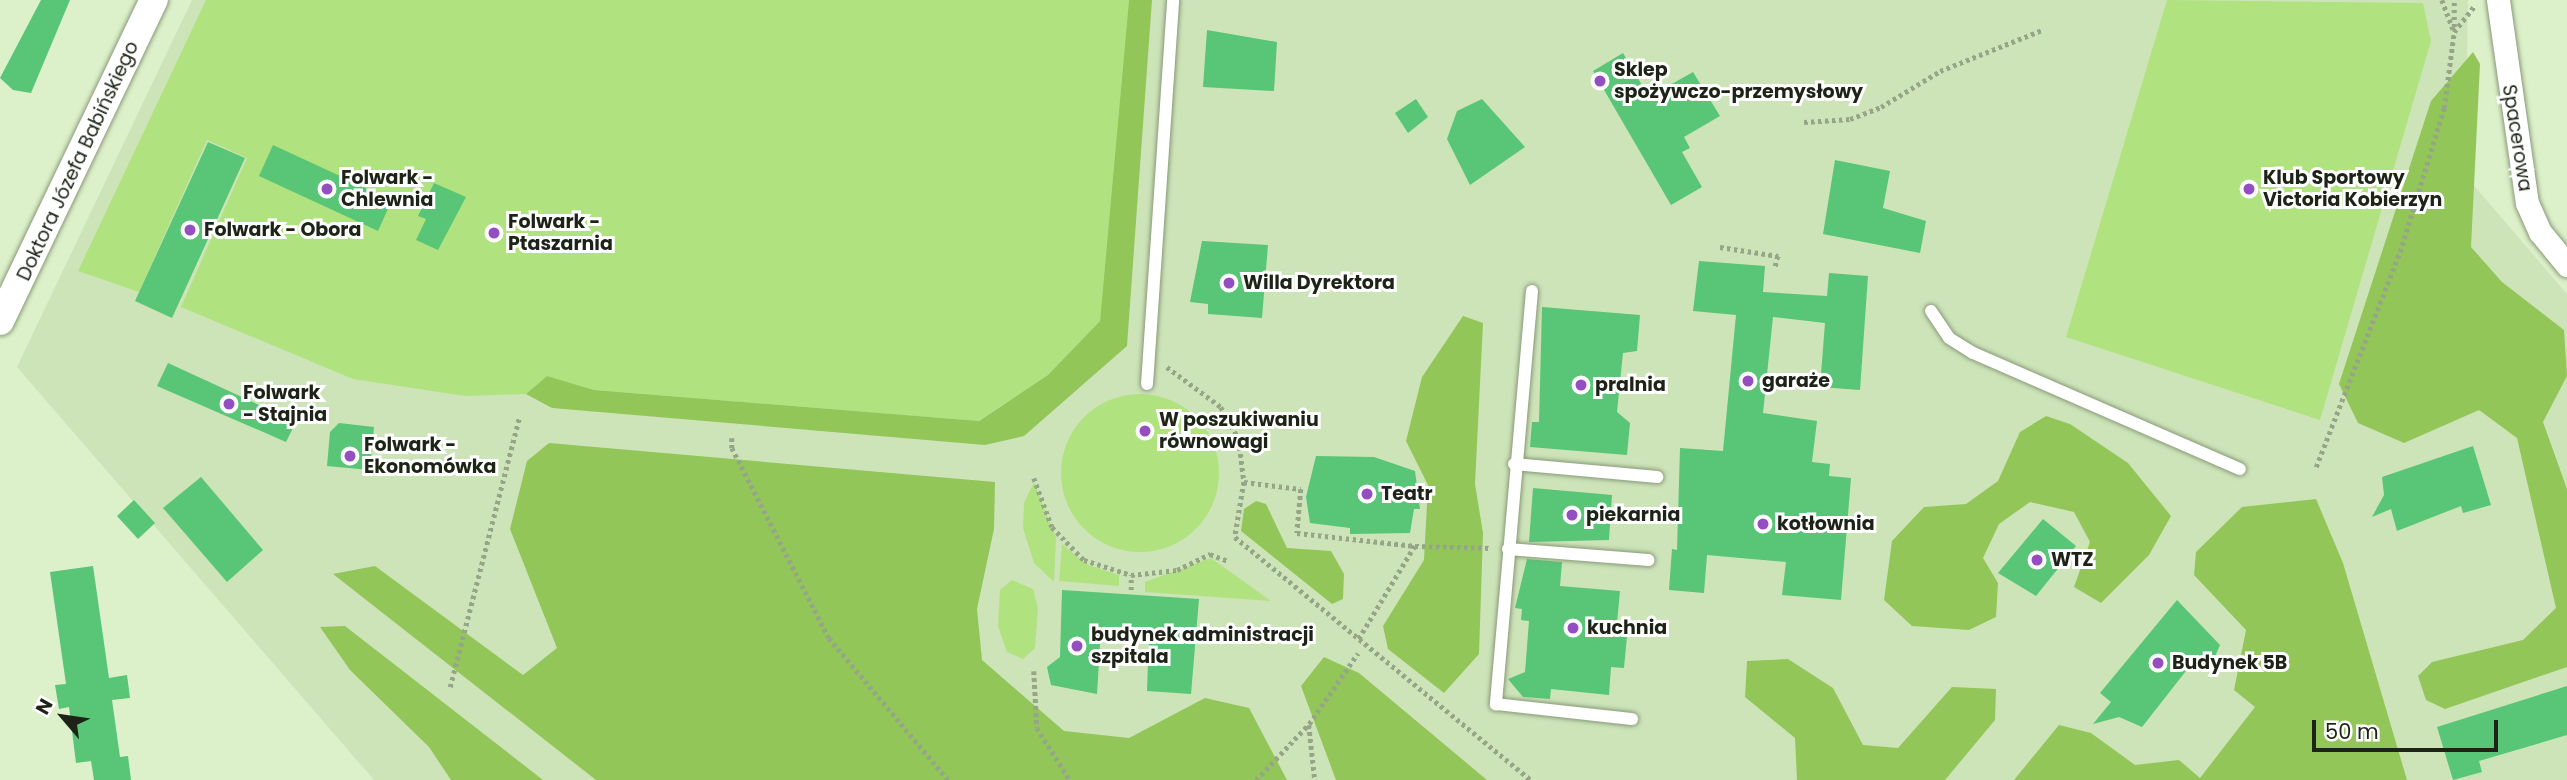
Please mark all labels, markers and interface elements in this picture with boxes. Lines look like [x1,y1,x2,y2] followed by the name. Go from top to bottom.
[12,38,144,284] street label: Doktora Józefa Babińskiego
[1614,59,1863,103] place label: Sklep spożywczo-przemysłowy
[1592,73,1608,89] marker: Sklep spożywczo-przemysłowy
[2497,83,2537,193] street label: Spacerowa
[341,167,433,211] place label: Folwark - Chlewnia
[2263,167,2442,211] place label: Klub Sportowy Victoria Kobierzyn
[319,181,335,197] marker: Folwark - Chlewnia
[2241,181,2257,197] marker: Klub Sportowy Victoria Kobierzyn
[508,211,613,255] place label: Folwark - Ptaszarnia
[204,219,361,241] place label: Folwark - Obora
[182,222,198,238] marker: Folwark - Obora
[486,225,502,241] marker: Folwark - Ptaszarnia
[1243,272,1395,294] place label: Willa Dyrektora
[1221,275,1237,291] marker: Willa Dyrektora
[1762,370,1830,392] place label: garaże
[1740,373,1756,389] marker: garaże
[1595,374,1666,396] place label: pralnia
[1573,377,1589,393] marker: pralnia
[243,382,327,426] place label: Folwark - Stajnia
[221,396,237,412] marker: Folwark - Stajnia
[1159,409,1319,453] place label: W poszukiwaniu równowagi
[1137,423,1153,439] marker: W poszukiwaniu równowagi
[364,434,496,478] place label: Folwark - Ekonomówka
[342,448,358,464] marker: Folwark - Ekonomówka
[1381,483,1433,505] place label: Teatr
[1359,486,1375,502] marker: Teatr
[1586,504,1680,526] place label: piekarnia
[1564,507,1580,523] marker: piekarnia
[1777,513,1875,535] place label: kotłownia
[1755,516,1771,532] marker: kotłownia
[2051,549,2094,571] place label: WTZ
[2029,552,2045,568] marker: WTZ
[1587,617,1667,639] place label: kuchnia
[1565,620,1581,636] marker: kuchnia
[1091,624,1314,668] place label: budynek administracji szpitala
[1069,638,1085,654] marker: budynek administracji szpitala
[2172,652,2287,674] place label: Budynek 5B
[2150,655,2166,671] marker: Budynek 5B
[28,682,98,752] north arrow
[29,694,59,719] text: N
[2315,706,2500,750] scale bar
[2325,717,2379,746] text: 50 m

